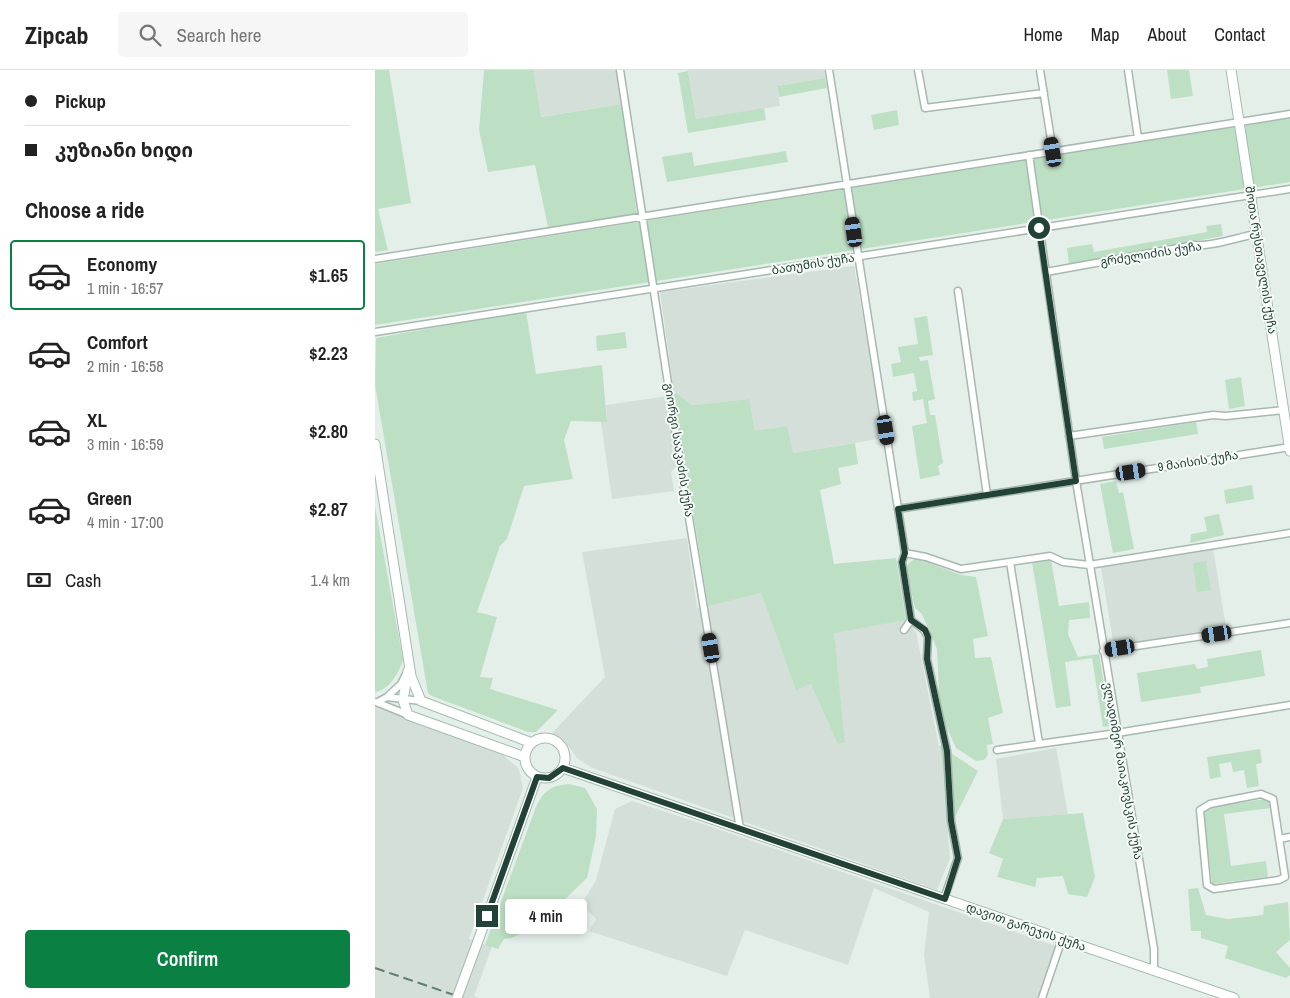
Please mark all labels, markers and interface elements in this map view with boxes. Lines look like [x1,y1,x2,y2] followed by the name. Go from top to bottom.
[118,12,468,57] search box
[25,19,88,51] text: Zipcab
[136,21,164,49] icon: search
[176,22,261,48] text: Search here
[1023,22,1063,47] text: Home
[1091,22,1120,47] text: Map
[1148,22,1186,47] text: About
[1214,22,1265,47] text: Contact
[55,88,106,114] text: Pickup
[1043,136,1062,168] car
[55,137,193,163] text: კუზიანი ხიდი
[1241,185,1281,335] street label: შოთა რუსთაველის ქუჩა
[25,195,144,225] text: Choose a ride
[844,216,863,248] car
[1028,217,1050,239] route start
[1099,238,1203,270] street label: გრძელიძის ქუჩა
[770,250,856,278] street label: ბათუმის ქუჩა
[87,251,157,277] text: Economy
[27,253,72,298] icon: car
[309,262,348,288] text: $1.65
[87,277,164,299] text: 1 min · 16:57
[87,329,148,355] text: Comfort
[27,331,72,376] icon: car
[309,340,348,366] text: $2.23
[87,355,164,377] text: 2 min · 16:58
[661,382,697,518] street label: გიორგი სააკაძის ქუჩა
[87,407,107,433] text: XL
[27,409,72,454] icon: car
[876,414,895,446] car
[309,418,348,444] text: $2.80
[87,433,164,455] text: 3 min · 16:59
[1157,447,1239,475] street label: 9 მაისის ქუჩა
[1115,462,1146,482] car
[87,485,132,511] text: Green
[27,487,72,532] icon: car
[309,496,348,522] text: $2.87
[87,511,164,533] text: 4 min · 17:00
[25,566,53,594] icon: cash
[65,567,101,593] text: Cash
[311,569,350,591] text: 1.4 km
[1201,624,1232,644] car
[701,632,720,664] car
[1104,638,1135,658] car
[1100,681,1146,861] street label: ვლადიმერ მაიაკოვსკის ქუჩა
[505,898,587,934] callout: 4 min
[964,899,1088,955] street label: დავით გარეჯის ქუჩა
[476,905,498,927] route end
[529,905,563,927] text: 4 min
[25,930,350,988] button: Confirm

